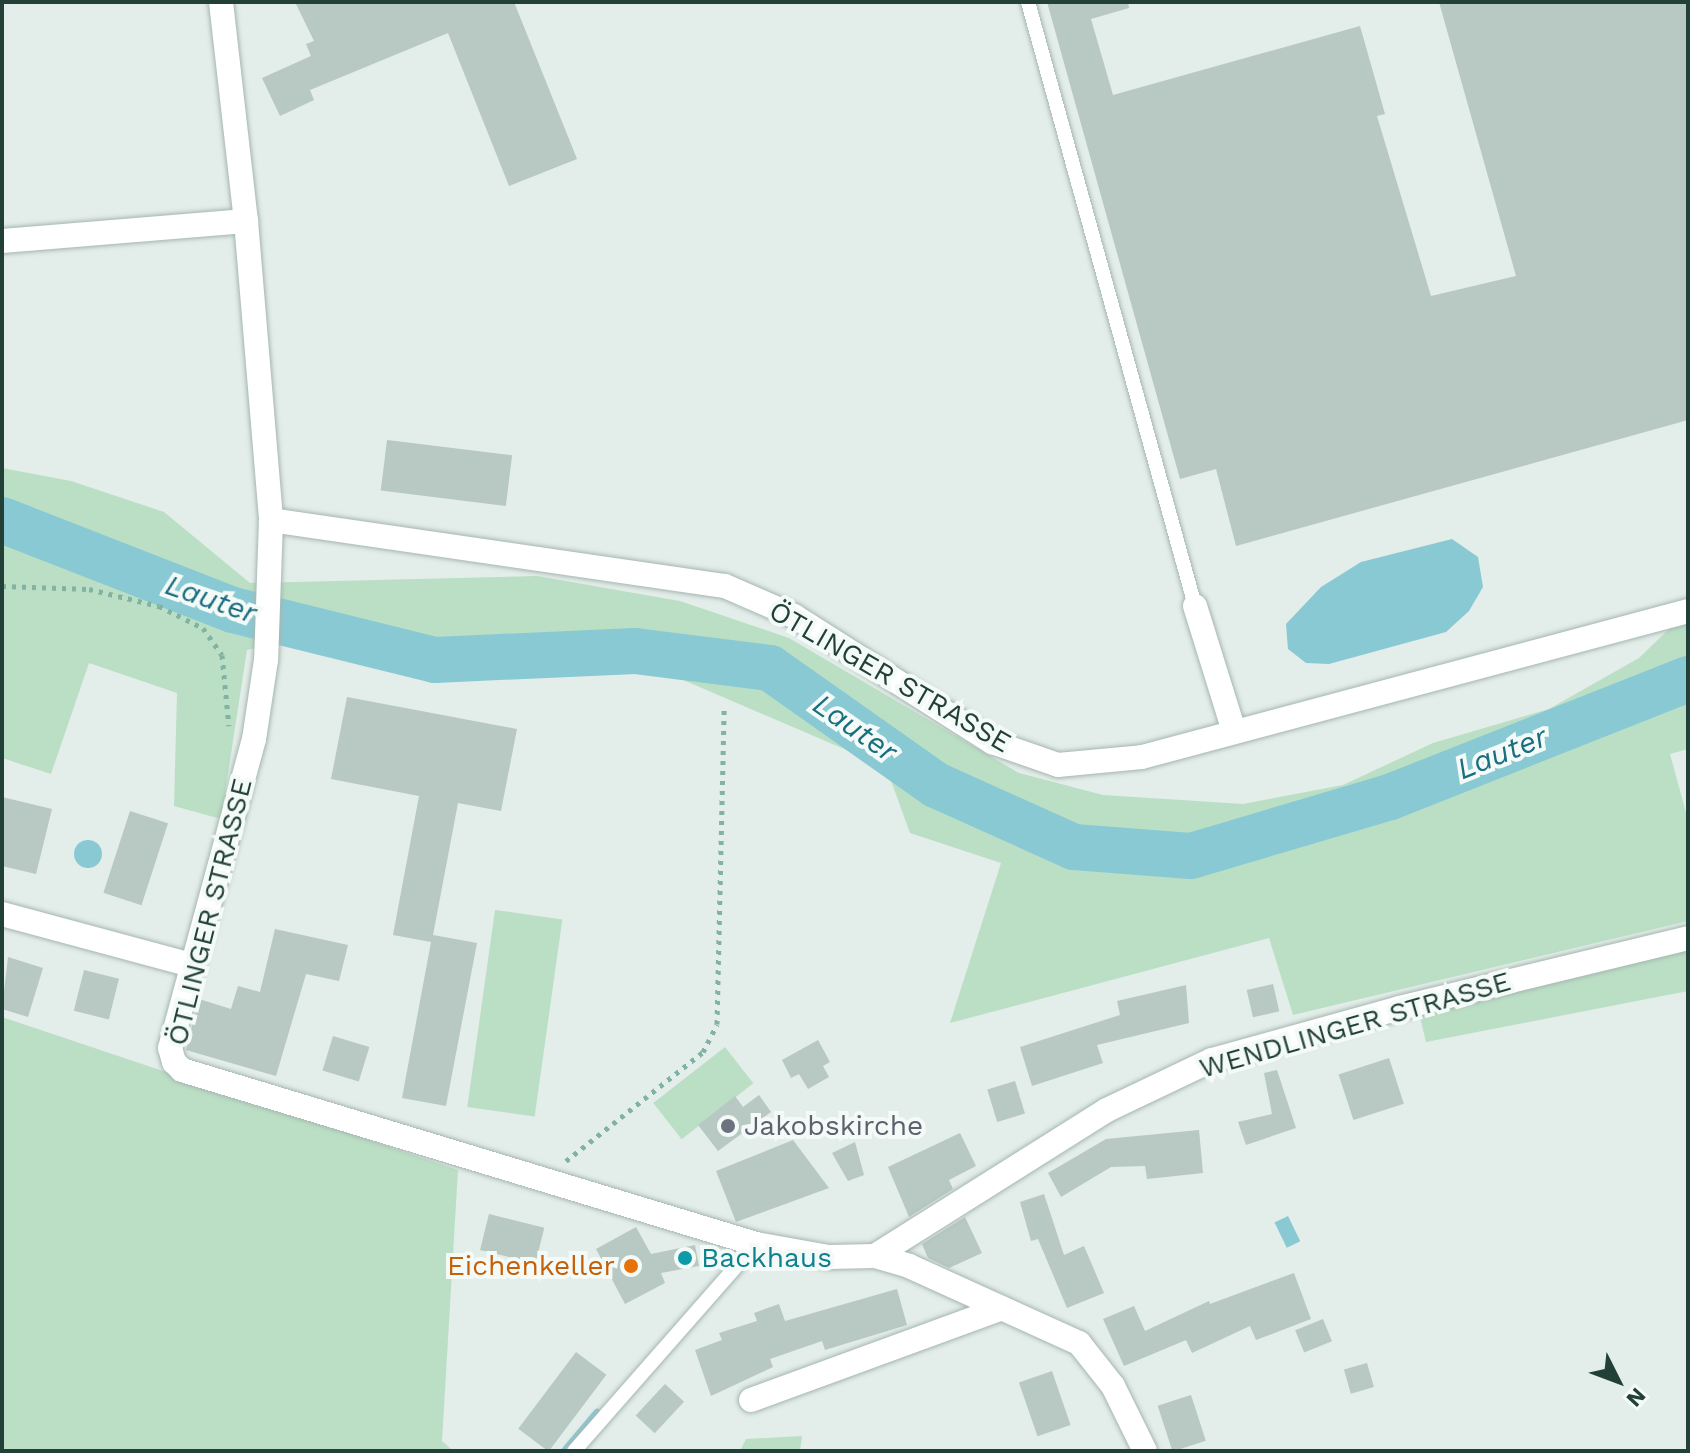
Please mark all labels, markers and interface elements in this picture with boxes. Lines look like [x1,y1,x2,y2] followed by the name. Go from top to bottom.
[161,567,261,631] water label: Lauter
[763,594,1017,760] street label: ÖTLINGER STRASSE
[806,686,904,770] water label: Lauter
[1452,719,1552,787] water label: Lauter
[161,775,259,1049] street label: ÖTLINGER STRASSE
[1196,964,1514,1086] street label: WENDLINGER STRASSE
[744,1109,923,1143] place label: Jakobskirche
[719,1117,737,1135] marker: Jakobskirche
[701,1241,832,1275] place label: Backhaus
[447,1249,615,1283] place label: Eichenkeller
[676,1249,694,1267] marker: Backhaus
[622,1257,640,1275] marker: Eichenkeller
[1578,1341,1658,1421] north arrow
[1621,1383,1651,1412] text: N

